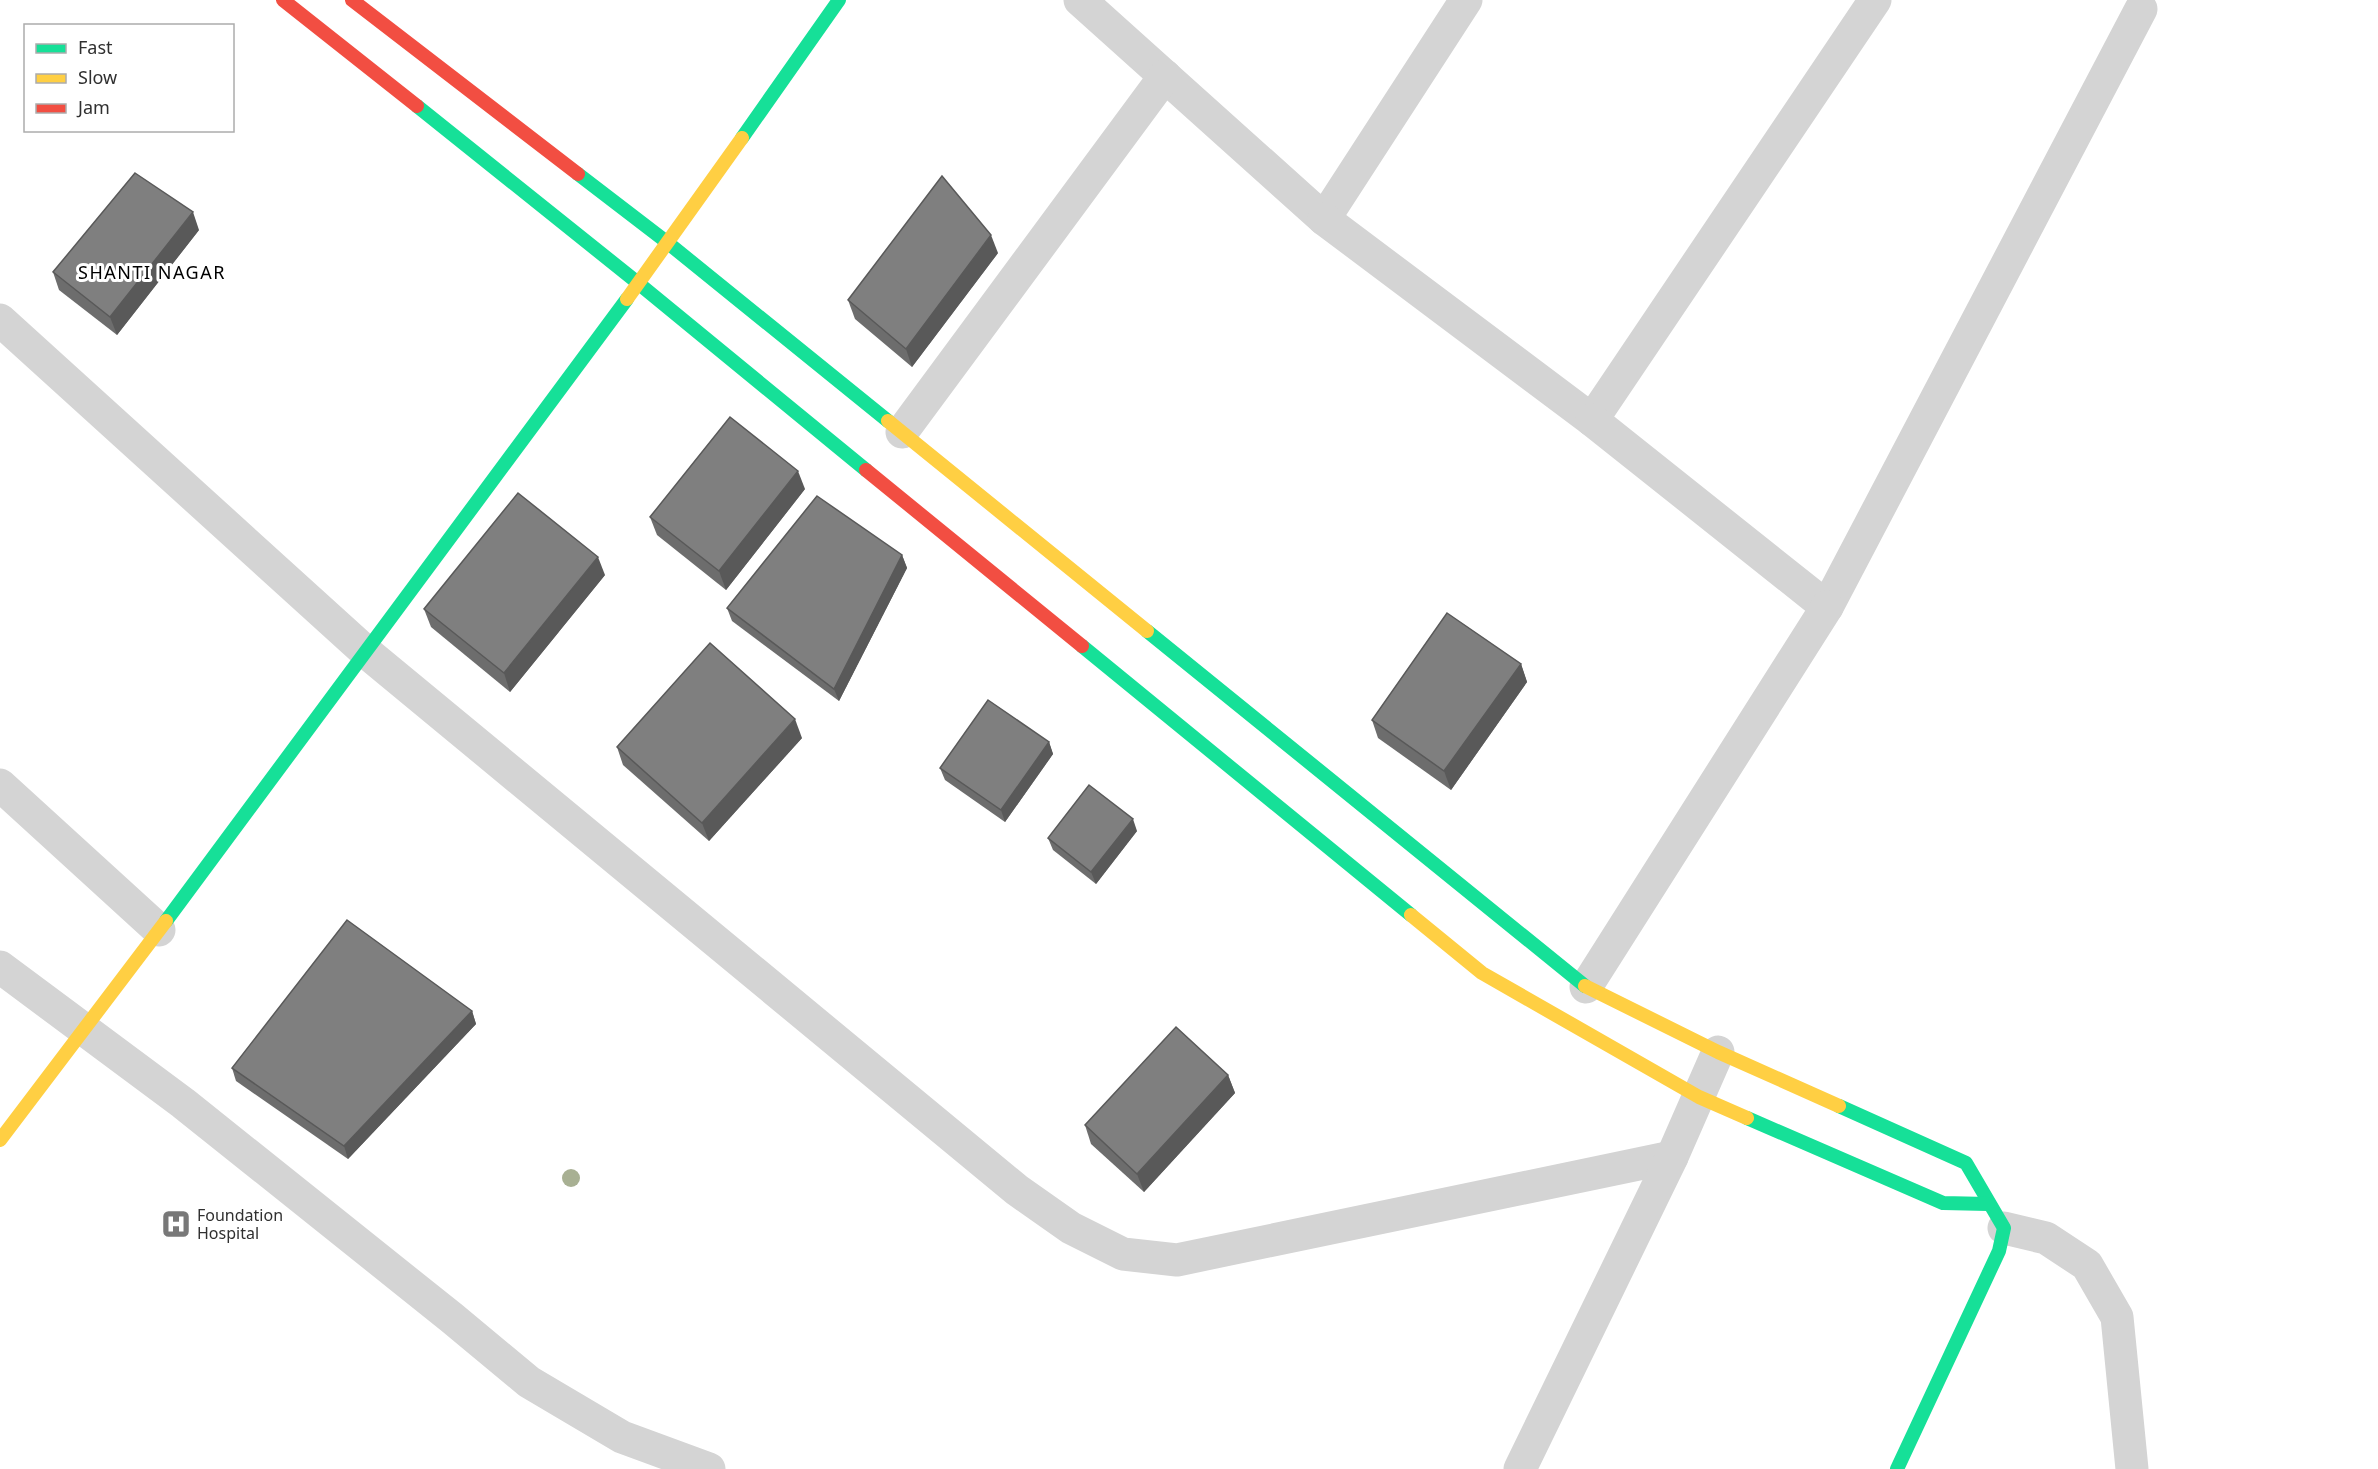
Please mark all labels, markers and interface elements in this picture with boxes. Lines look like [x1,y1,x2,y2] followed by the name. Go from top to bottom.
[24,24,234,132] legend
[78,35,113,59] text: Fast
[78,65,117,89] text: Slow
[76,95,110,119] text: Jam
[78,260,226,284] district label: SHANTI NAGAR
[197,1204,283,1244] place label: Foundation Hospital
[160,1208,192,1240] hospital icon: Foundation Hospital

